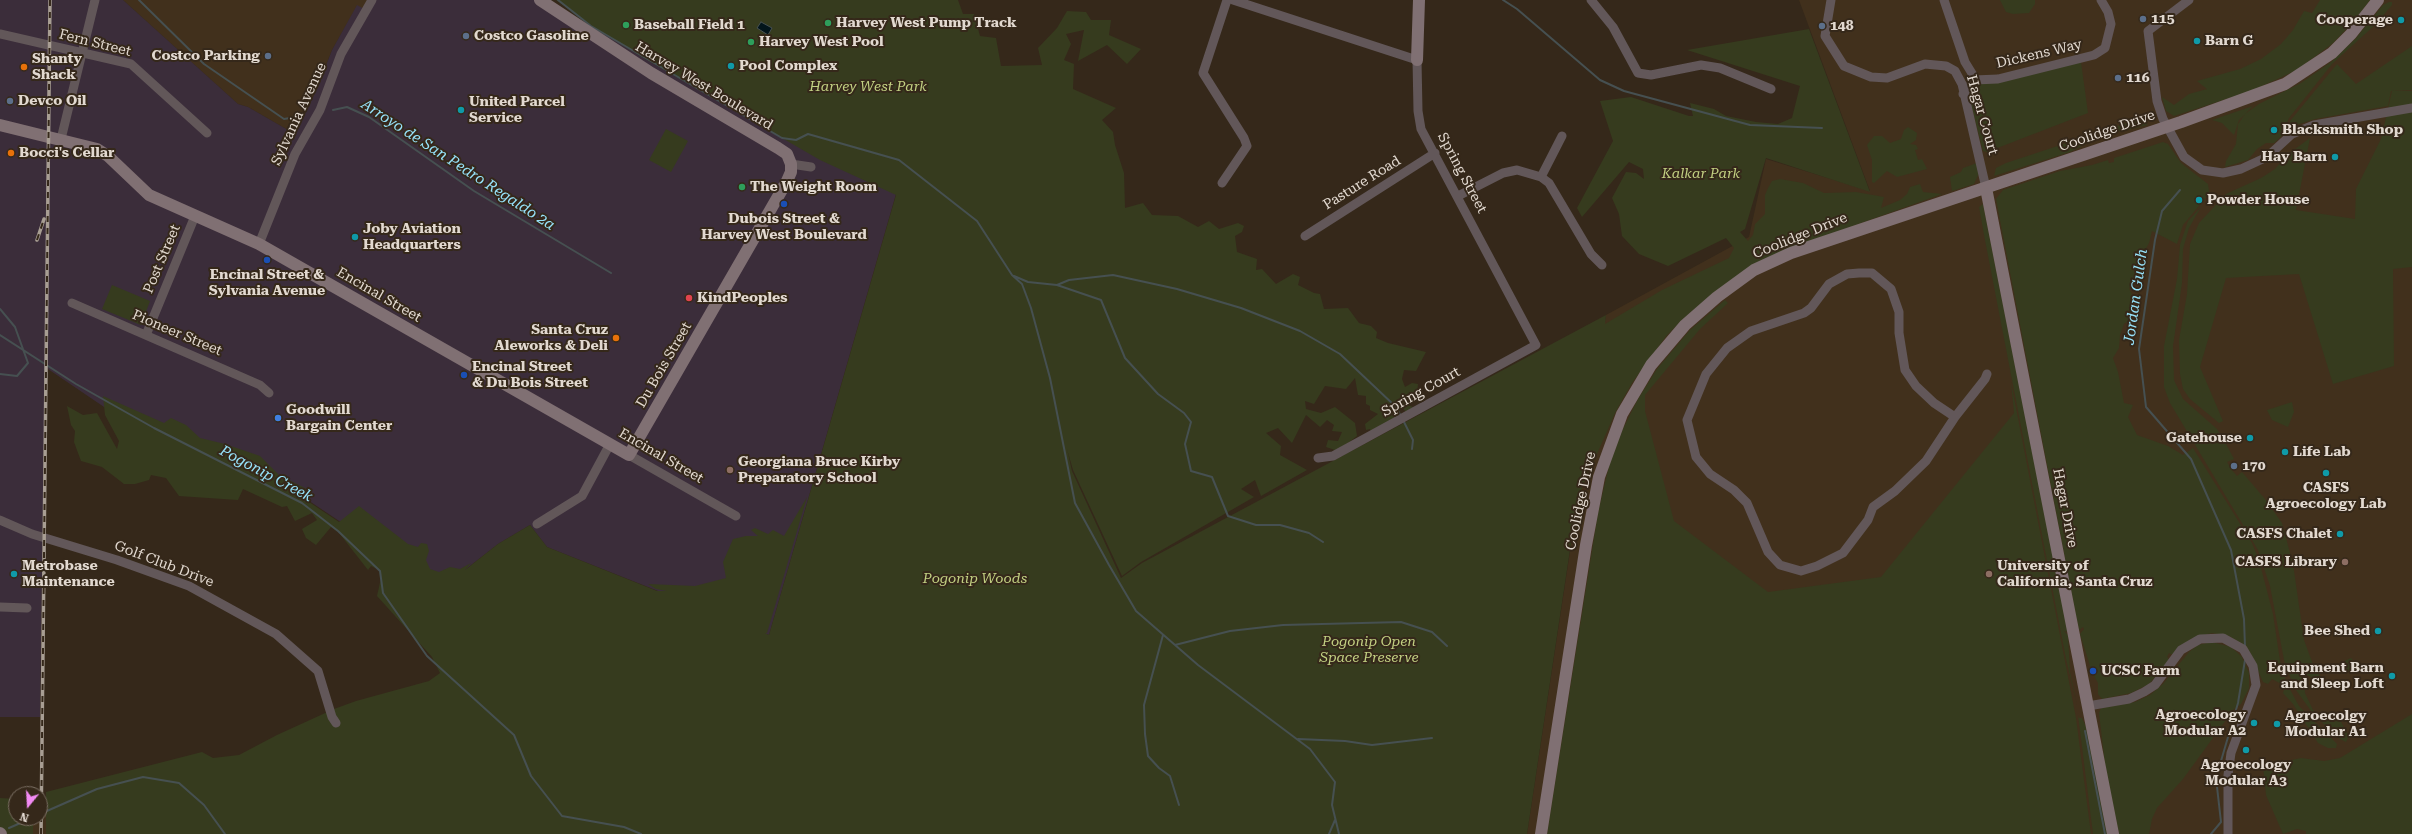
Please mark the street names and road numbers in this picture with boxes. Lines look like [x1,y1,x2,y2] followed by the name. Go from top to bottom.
[57,26,133,60] street label: Fern Street
[1994,36,2084,72] street label: Dickens Way
[632,38,776,134] street label: Harvey West Boulevard
[268,60,330,168] street label: Sylvania Avenue
[1963,73,2001,157] street label: Hagar Court
[2057,107,2157,155] street label: Coolidge Drive
[1434,130,1490,216] street label: Spring Street
[1320,153,1404,213] street label: Pasture Road
[1750,209,1850,263] street label: Coolidge Drive
[140,222,184,296] street label: Post Street
[334,264,424,326] street label: Encinal Street
[130,307,224,359] street label: Pioneer Street
[633,319,695,411] street label: Du Bois Street
[1379,364,1463,420] street label: Spring Court
[616,425,706,487] street label: Encinal Street
[1562,450,1600,552] street label: Coolidge Drive
[2049,467,2081,549] street label: Hagar Drive
[112,537,216,591] street label: Golf Club Drive

